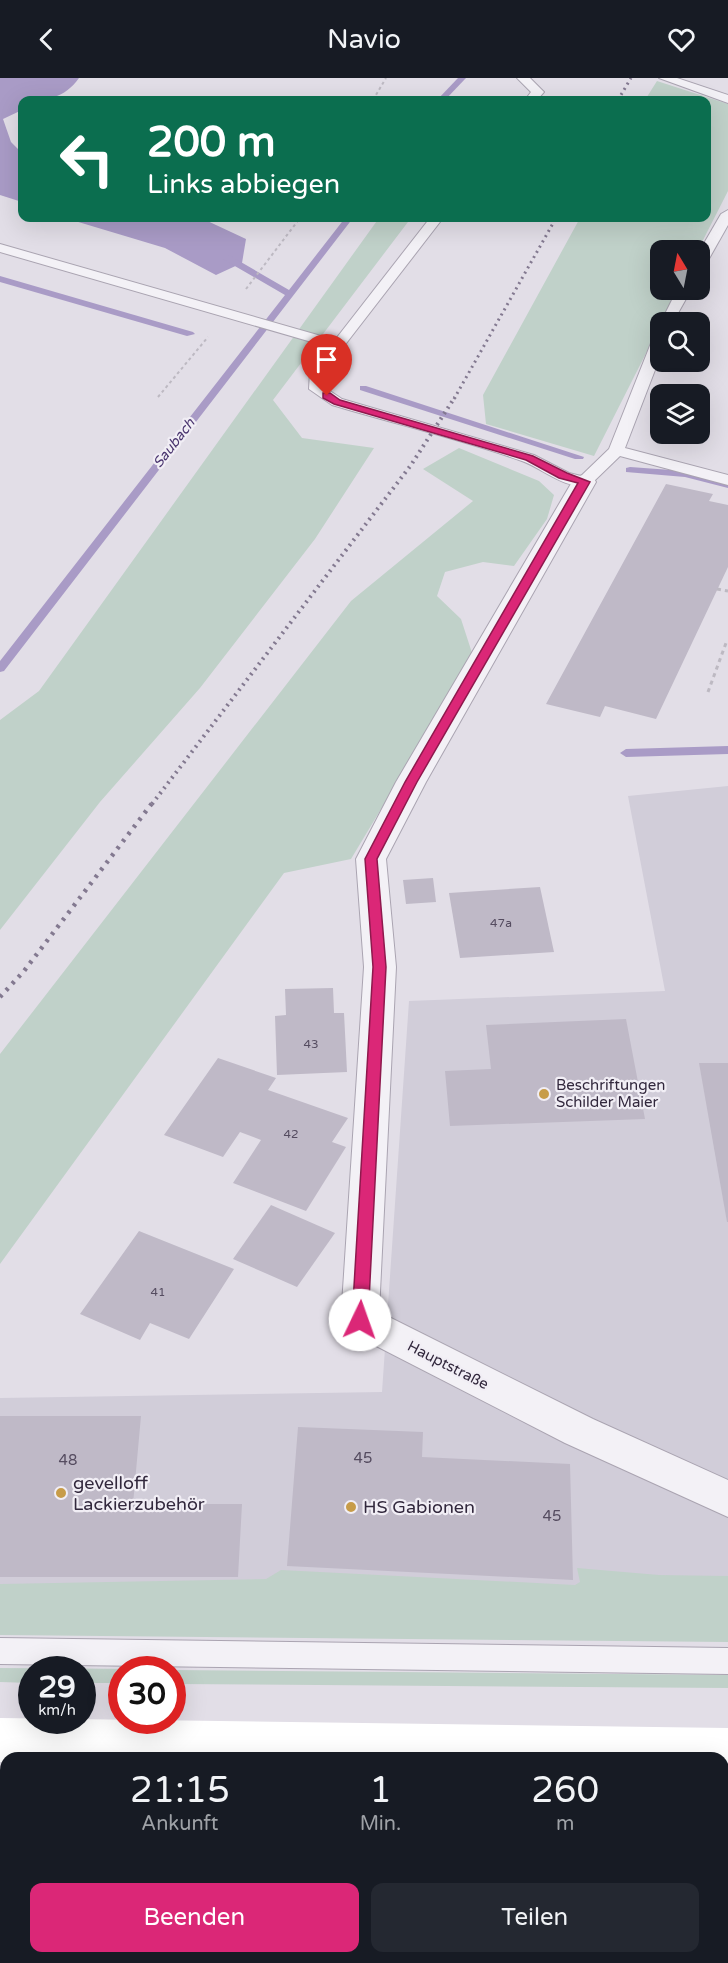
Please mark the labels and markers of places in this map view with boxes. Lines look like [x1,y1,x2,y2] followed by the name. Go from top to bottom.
[301,334,352,396] pin
[556,1076,665,1111] place label: Beschriftungen Schilder Maier
[537,1087,551,1101] marker: Beschriftungen Schilder Maier
[73,1472,205,1515] place label: gevelloff Lackierzubehör
[54,1486,68,1500] marker: gevelloff Lackierzubehör
[363,1496,475,1518] place label: HS Gabionen
[344,1500,358,1514] marker: HS Gabionen

